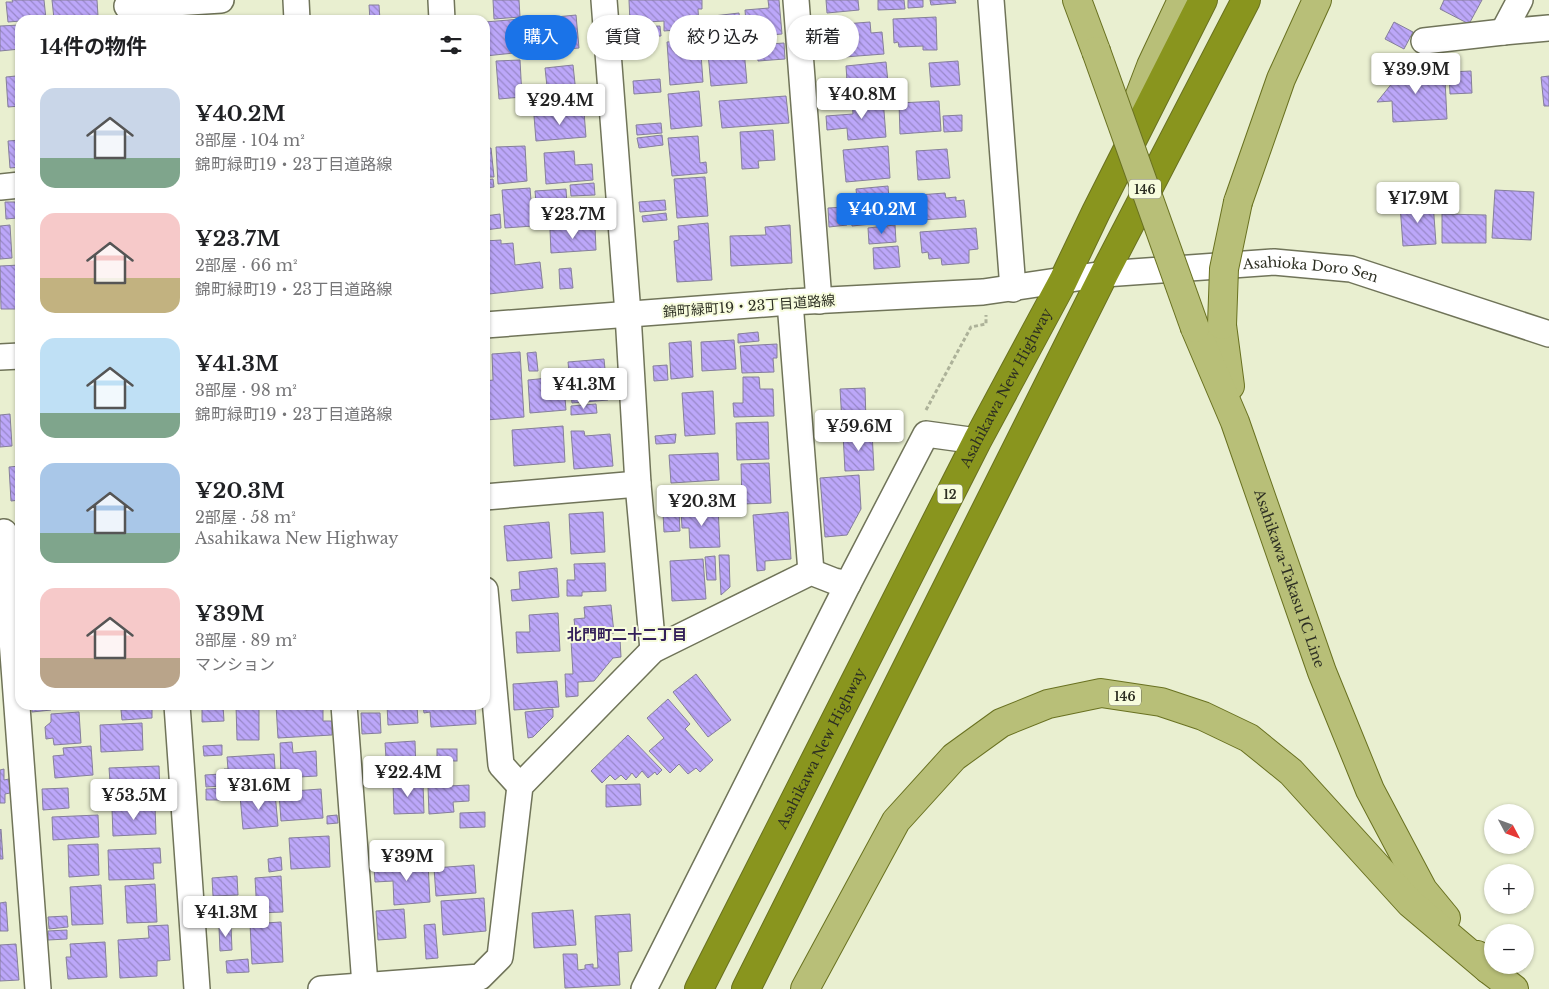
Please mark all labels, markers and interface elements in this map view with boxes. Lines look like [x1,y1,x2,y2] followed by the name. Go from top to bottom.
[505,15,577,60] chip: 購入
[587,15,659,60] chip: 賃貸
[669,15,777,60] chip: 絞り込み
[787,15,859,60] chip: 新着
[437,31,465,59] icon: filters
[40,34,147,60] text: 14件の物件
[1375,52,1457,95] pin: ¥39.9M
[1382,59,1450,79] text: ¥39.9M
[821,78,903,120] pin: ¥40.8M
[519,84,601,126] pin: ¥29.4M
[828,84,896,104] text: ¥40.8M
[526,90,594,110] text: ¥29.4M
[195,101,285,127] text: ¥40.2M
[80,108,140,168] icon: home
[195,130,305,150] text: 3部屋 · 104 m²
[195,154,392,174] text: 錦町緑町19・23丁目道路線
[1129,180,1161,198] road number: 146
[1377,182,1459,224] pin: ¥17.9M
[1387,188,1449,208] text: ¥17.9M
[841,192,923,235] pin: ¥40.2M
[532,198,614,240] pin: ¥23.7M
[848,199,916,219] text: ¥40.2M
[541,204,605,224] text: ¥23.7M
[195,226,280,252] text: ¥23.7M
[80,233,140,293] icon: home
[1241,253,1381,286] street label: Asahioka Doro Sen
[195,255,298,275] text: 2部屋 · 66 m²
[195,279,392,299] text: 錦町緑町19・23丁目道路線
[662,291,836,321] street label: 錦町緑町19・23丁目道路線
[956,305,1056,471] street label: Asahikawa New Highway
[195,351,279,377] text: ¥41.3M
[80,358,140,418] icon: home
[543,368,625,410] pin: ¥41.3M
[552,374,616,394] text: ¥41.3M
[195,380,297,400] text: 3部屋 · 98 m²
[195,404,392,424] text: 錦町緑町19・23丁目道路線
[818,410,900,452] pin: ¥59.6M
[826,416,892,436] text: ¥59.6M
[195,478,285,504] text: ¥20.3M
[80,483,140,543] icon: home
[661,484,743,527] pin: ¥20.3M
[938,484,962,504] road number: 12
[1250,486,1329,670] street label: Asahikawa-Takasu IC Line
[668,491,736,511] text: ¥20.3M
[195,507,296,527] text: 2部屋 · 58 m²
[195,528,399,548] text: Asahikawa New Highway
[195,601,264,627] text: ¥39M
[80,608,140,668] icon: home
[567,625,687,644] district label: 北門町二十二丁目
[195,630,297,650] text: 3部屋 · 89 m²
[195,654,275,674] text: マンション
[772,665,870,833] street label: Asahikawa New Highway
[1109,686,1141,706] road number: 146
[367,756,449,798] pin: ¥22.4M
[374,762,442,782] text: ¥22.4M
[218,768,300,811] pin: ¥31.6M
[227,775,291,795] text: ¥31.6M
[93,778,175,821] pin: ¥53.5M
[101,785,167,805] text: ¥53.5M
[1484,804,1534,854] north arrow
[1484,804,1534,974] map controls
[377,840,437,882] pin: ¥39M
[381,846,433,866] text: ¥39M
[1484,864,1534,914] button: +
[185,896,267,938] pin: ¥41.3M
[194,902,258,922] text: ¥41.3M
[1484,924,1534,974] button: −

